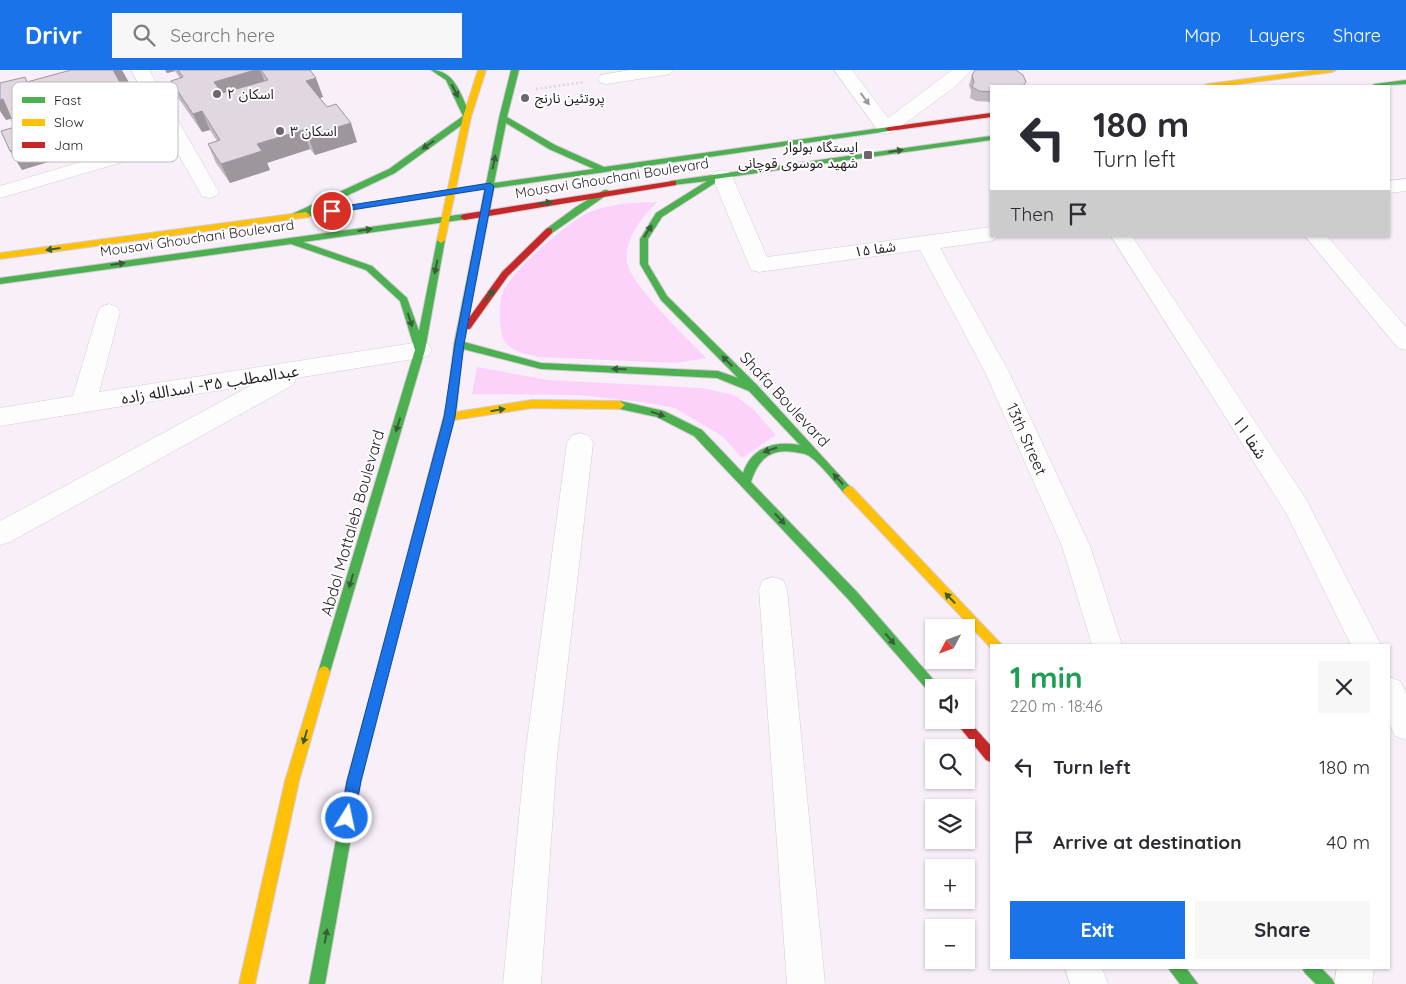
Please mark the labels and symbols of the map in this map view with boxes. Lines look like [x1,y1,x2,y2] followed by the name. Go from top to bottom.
[12,82,178,162] legend
[451,84,459,98] one-way arrow
[227,85,274,103] place label: اسکان ۲
[211,88,223,100] marker: اسکان ۲
[535,89,605,109] place label: پروتئین نارنج
[54,91,82,109] text: Fast
[519,92,531,104] marker: پروتئین نارنج
[859,92,870,105] one-way arrow
[54,113,84,131] text: Slow
[290,122,337,140] place label: اسکان ۳
[274,125,286,137] marker: اسکان ۳
[54,136,83,154] text: Jam
[738,138,858,173] place label: ایستگاه بولوار شهید موسوی قوچانی
[421,140,434,150] one-way arrow
[889,147,905,155] one-way arrow
[862,149,874,161] marker: ایستگاه بولوار شهید موسوی قوچانی
[491,154,499,170] one-way arrow
[514,154,710,202] street label: Mousavi Ghouchani Boulevard
[311,190,353,232] pin
[537,199,553,207] one-way arrow
[99,215,295,261] street label: Mousavi Ghouchani Boulevard
[644,225,653,238] one-way arrow
[358,226,374,234] one-way arrow
[853,237,897,261] street label: شفا ۱۵
[45,245,61,253] one-way arrow
[110,260,126,268] one-way arrow
[432,260,440,275] one-way arrow
[485,288,495,301] one-way arrow
[407,313,415,328] one-way arrow
[736,347,834,451] street label: Shafa Boulevard
[721,355,733,367] one-way arrow
[120,360,300,408] street label: عبدالمطلب ۳۵- اسدالله زاده
[611,365,627,373] one-way arrow
[1002,400,1052,478] street label: 13th Street
[490,406,506,414] one-way arrow
[651,411,666,419] one-way arrow
[1229,412,1271,462] street label: شفا ۱۱
[393,418,401,433] one-way arrow
[316,428,388,618] street label: Abdol Mottaleb Boulevard
[762,446,777,454] one-way arrow
[832,474,844,486] one-way arrow
[774,513,786,525] one-way arrow
[347,573,355,588] one-way arrow
[944,592,956,604] one-way arrow
[925,619,975,669] north arrow
[884,632,895,645] one-way arrow
[301,729,309,744] one-way arrow
[320,791,372,843] position arrow
[322,928,330,944] one-way arrow

